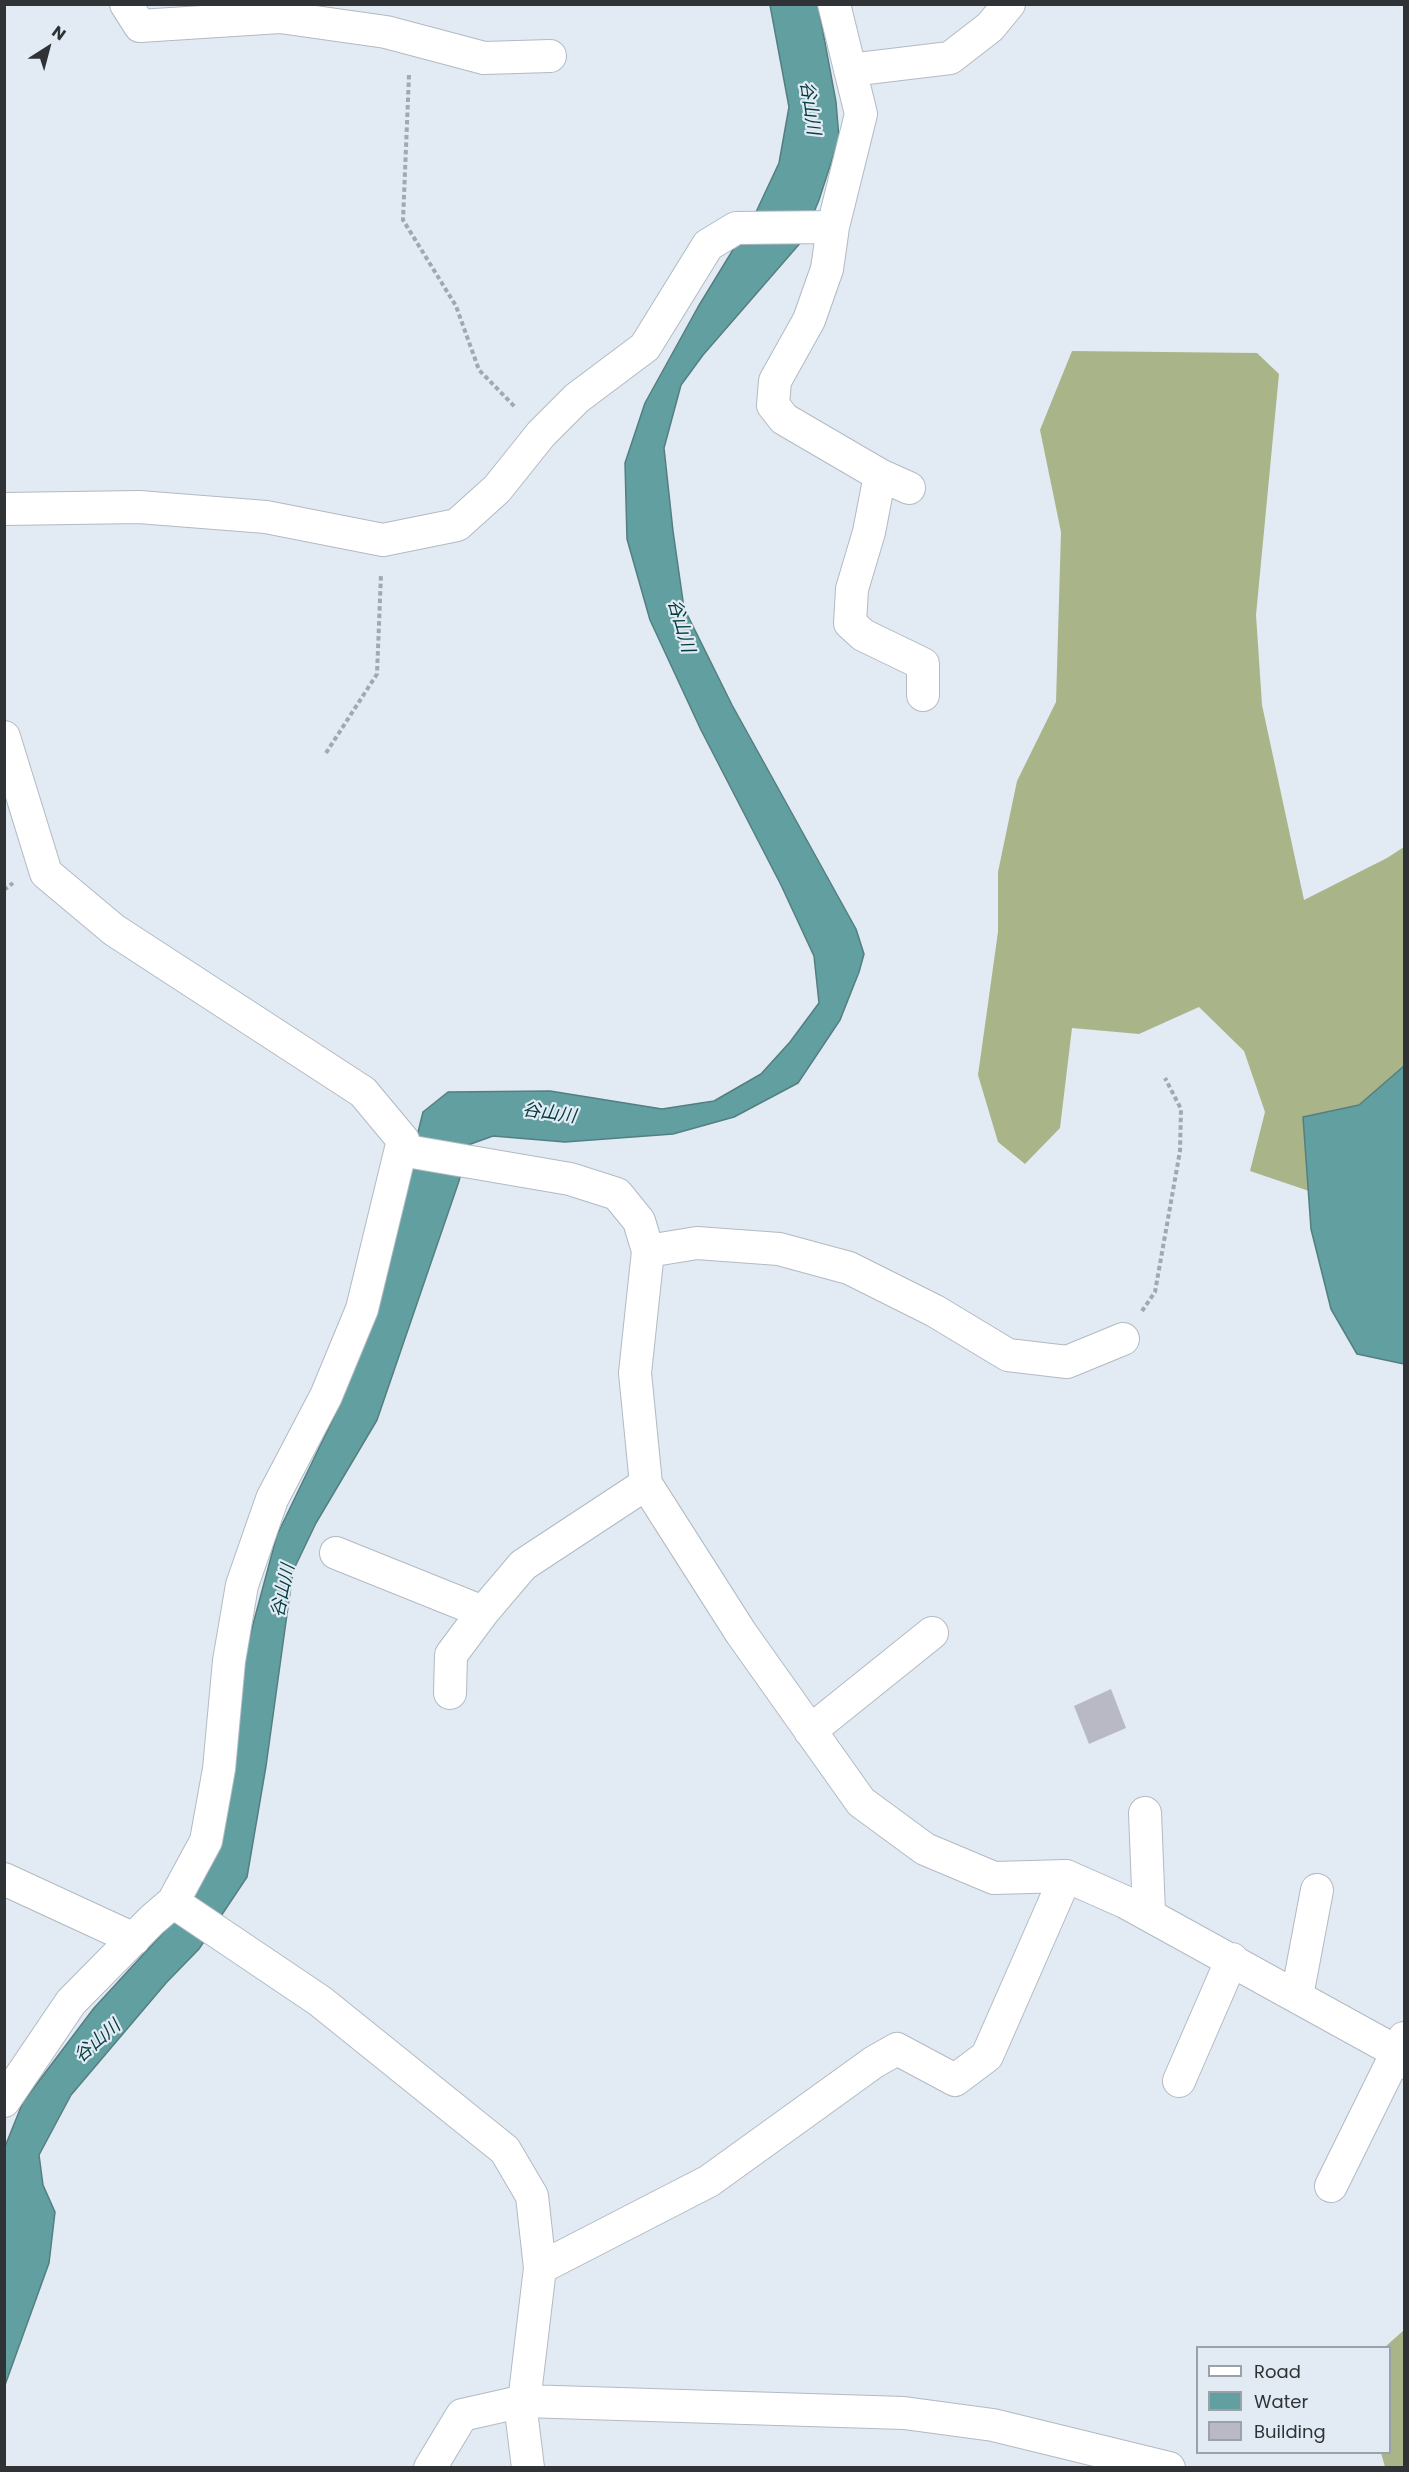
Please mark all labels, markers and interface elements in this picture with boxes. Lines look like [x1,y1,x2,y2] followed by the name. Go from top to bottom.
[18,18,78,78] north arrow
[47,20,71,46] text: N
[795,80,823,136] water label: 谷山川
[662,597,698,655] water label: 谷山川
[521,1100,577,1128] water label: 谷山川
[268,1562,300,1620] water label: 谷山川
[71,2016,125,2068] water label: 谷山川
[1196,2346,1391,2454] legend
[1254,2359,1301,2384] text: Road
[1254,2389,1308,2414] text: Water
[1254,2419,1326,2444] text: Building

